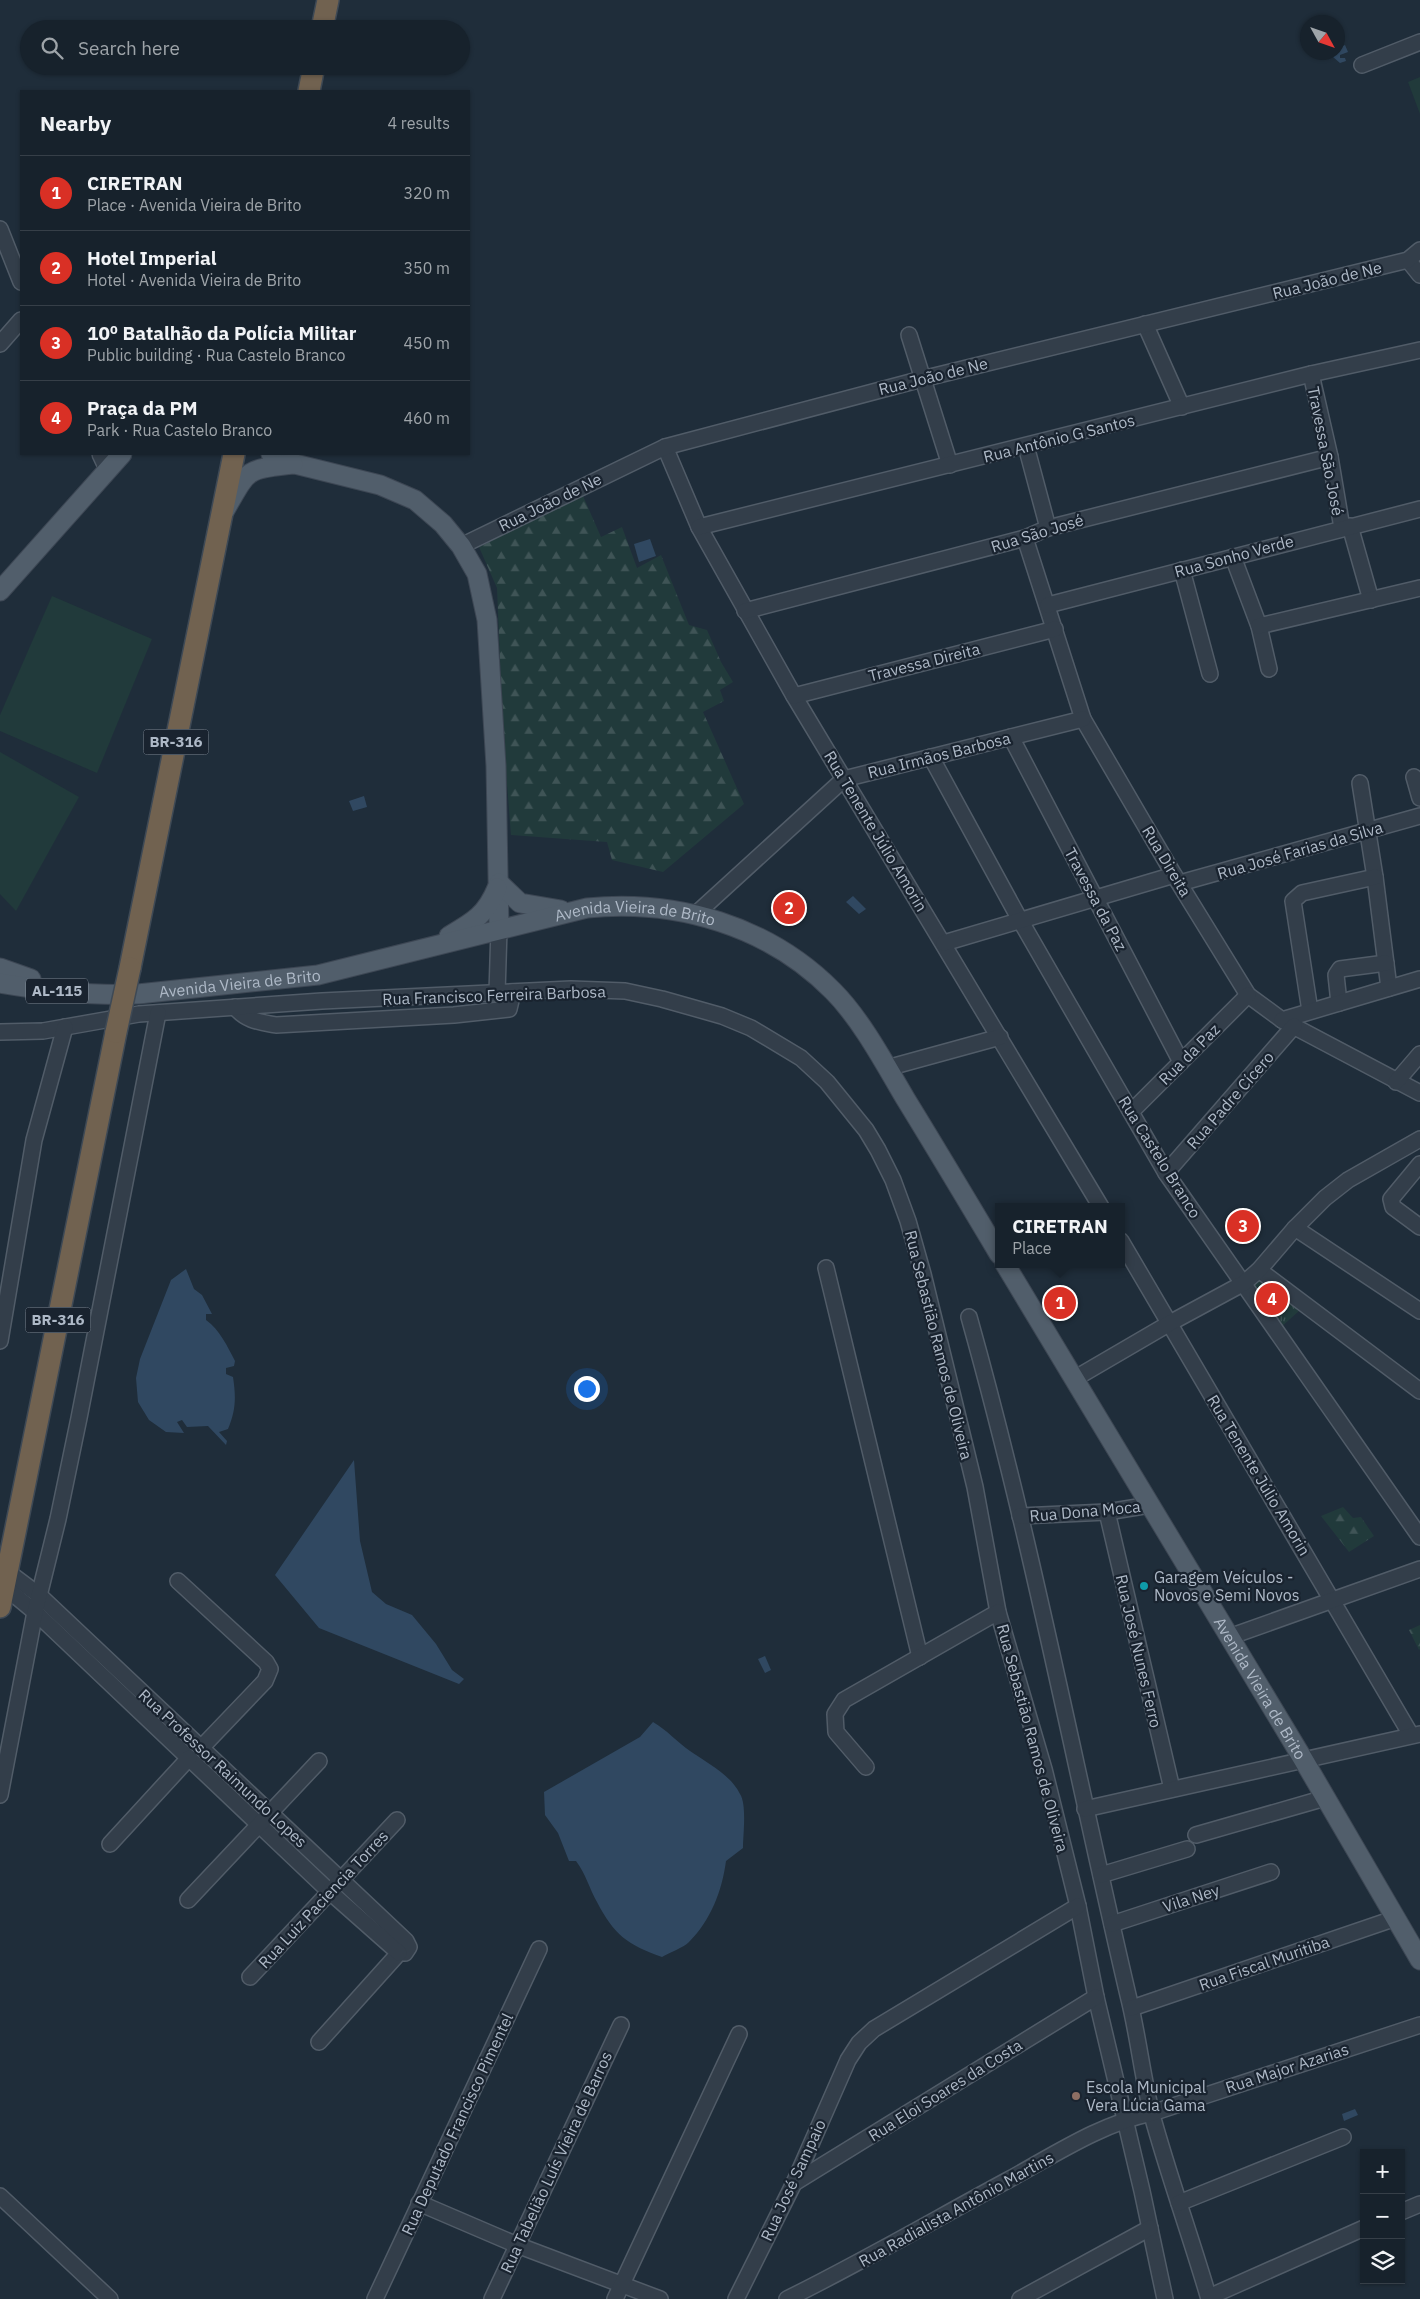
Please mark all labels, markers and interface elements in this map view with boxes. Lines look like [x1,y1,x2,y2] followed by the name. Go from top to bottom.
[1300,15,1345,60] north arrow
[20,20,470,75] search box
[38,34,66,62] icon: search
[78,36,180,60] text: Search here
[40,109,111,137] text: Nearby
[387,113,450,133] text: 4 results
[87,171,183,195] text: CIRETRAN
[51,183,61,203] text: 1
[403,183,450,203] text: 320 m
[87,195,302,215] text: Place · Avenida Vieira de Brito
[87,246,217,270] text: Hotel Imperial
[1270,257,1384,303] street label: Rua João de Ne
[51,258,61,278] text: 2
[403,258,450,278] text: 350 m
[87,270,301,290] text: Hotel · Avenida Vieira de Brito
[87,321,356,345] text: 10º Batalhão da Polícia Militar
[51,333,61,353] text: 3
[403,333,450,353] text: 450 m
[87,345,346,365] text: Public building · Rua Castelo Branco
[876,353,990,399] street label: Rua João de Ne
[1304,385,1348,518] street label: Travessa São José
[87,396,198,420] text: Praça da PM
[51,408,61,428] text: 4
[403,408,450,428] text: 460 m
[981,409,1137,467] street label: Rua Antônio G Santos
[87,420,272,440] text: Park · Rua Castelo Branco
[495,468,605,536] street label: Rua João de Ne
[988,509,1086,557] street label: Rua São José
[1172,530,1296,582] street label: Rua Sonho Verde
[866,638,982,686] street label: Travessa Direita
[866,727,1013,782] street label: Rua Irmãos Barbosa
[144,730,208,754] road number: BR-316
[820,747,932,915] street label: Rua Tenente Júlio Amorin
[1215,817,1386,883] street label: Rua José Farias da Silva
[1138,822,1196,900] street label: Rua Direita
[1060,844,1132,954] street label: Travessa da Paz
[773,889,805,927] pin: 2
[552,896,718,930] street label: Avenida Vieira de Brito
[158,965,322,1002] street label: Avenida Vieira de Brito
[26,978,88,1004] road number: AL-115
[382,981,607,1009] street label: Rua Francisco Ferreira Barbosa
[1154,1019,1224,1089] street label: Rua da Paz
[1182,1047,1278,1153] street label: Rua Padre Cícero
[1114,1092,1206,1222] street label: Rua Castelo Branco
[995,1203,1125,1268] popup
[1227,1207,1259,1245] pin: 3
[1012,1214,1108,1238] text: CIRETRAN
[901,1228,977,1462] street label: Rua Sebastião Ramos de Oliveira
[1012,1238,1052,1258] text: Place
[1256,1280,1288,1318] pin: 4
[1044,1284,1076,1322] pin: 1
[26,1308,90,1332] road number: BR-316
[574,1376,600,1402] your location
[1203,1391,1315,1559] street label: Rua Tenente Júlio Amorin
[1029,1496,1142,1526] street label: Rua Dona Moca
[1154,1567,1299,1605] place label: Garagem Veículos - Novos e Semi Novos
[1112,1572,1166,1730] street label: Rua José Nunes Ferro
[1138,1580,1150,1592] marker: Garagem Veículos - Novos e Semi Novos
[1210,1613,1311,1763] street label: Avenida Vieira de Brito
[993,1622,1073,1855] street label: Rua Sebastião Ramos de Oliveira
[135,1685,311,1851] street label: Rua Professor Raimundo Lopes
[254,1826,392,1972] street label: Rua Luiz Paciencia Torres
[1160,1879,1222,1917] street label: Vila Ney
[1196,1931,1332,1995] street label: Rua Fiscal Muritiba
[397,2010,517,2238] street label: Rua Deputado Francisco Pimentel
[864,2034,1026,2145] street label: Rua Eloi Soares da Costa
[1223,2039,1351,2097] street label: Rua Major Azarias
[496,2048,616,2276] street label: Rua Tabelião Luís Vieira de Barros
[1086,2077,1206,2115] place label: Escola Municipal Vera Lúcia Gama
[1070,2090,1082,2102] marker: Escola Municipal Vera Lúcia Gama
[756,2116,830,2244] street label: Rua José Sampaio
[855,2147,1057,2271] street label: Rua Radialista Antônio Martins
[1360,2149,1405,2284] map controls
[1360,2149,1405,2194] button: +
[1360,2194,1405,2239] button: −
[1360,2239,1405,2284] button: layers

